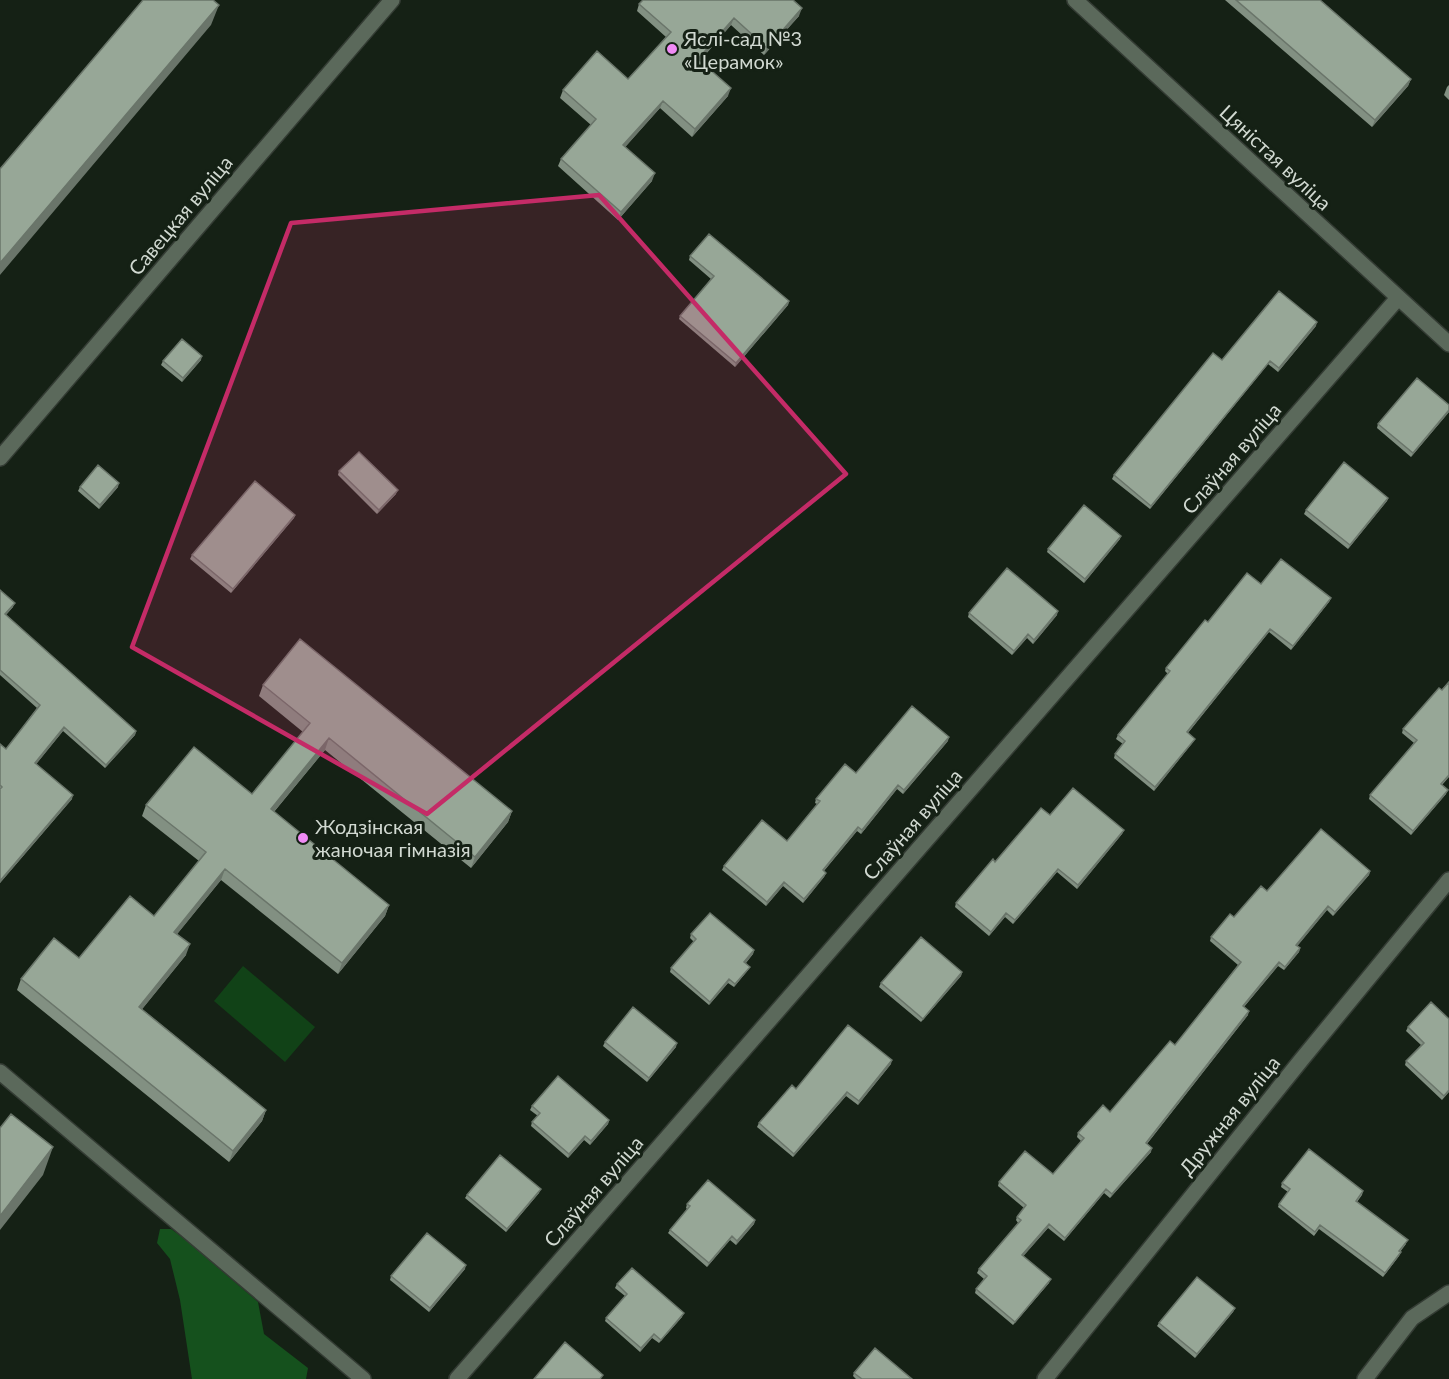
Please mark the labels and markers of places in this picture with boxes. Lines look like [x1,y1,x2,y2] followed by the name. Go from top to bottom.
[683,26,802,73] place label: Яслі-сад №3 «Церамок»
[665,42,679,56] marker: Яслі-сад №3 «Церамок»
[315,814,471,861] place label: Жодзінская жаночая гімназія
[296,831,310,845] marker: Жодзінская жаночая гімназія

